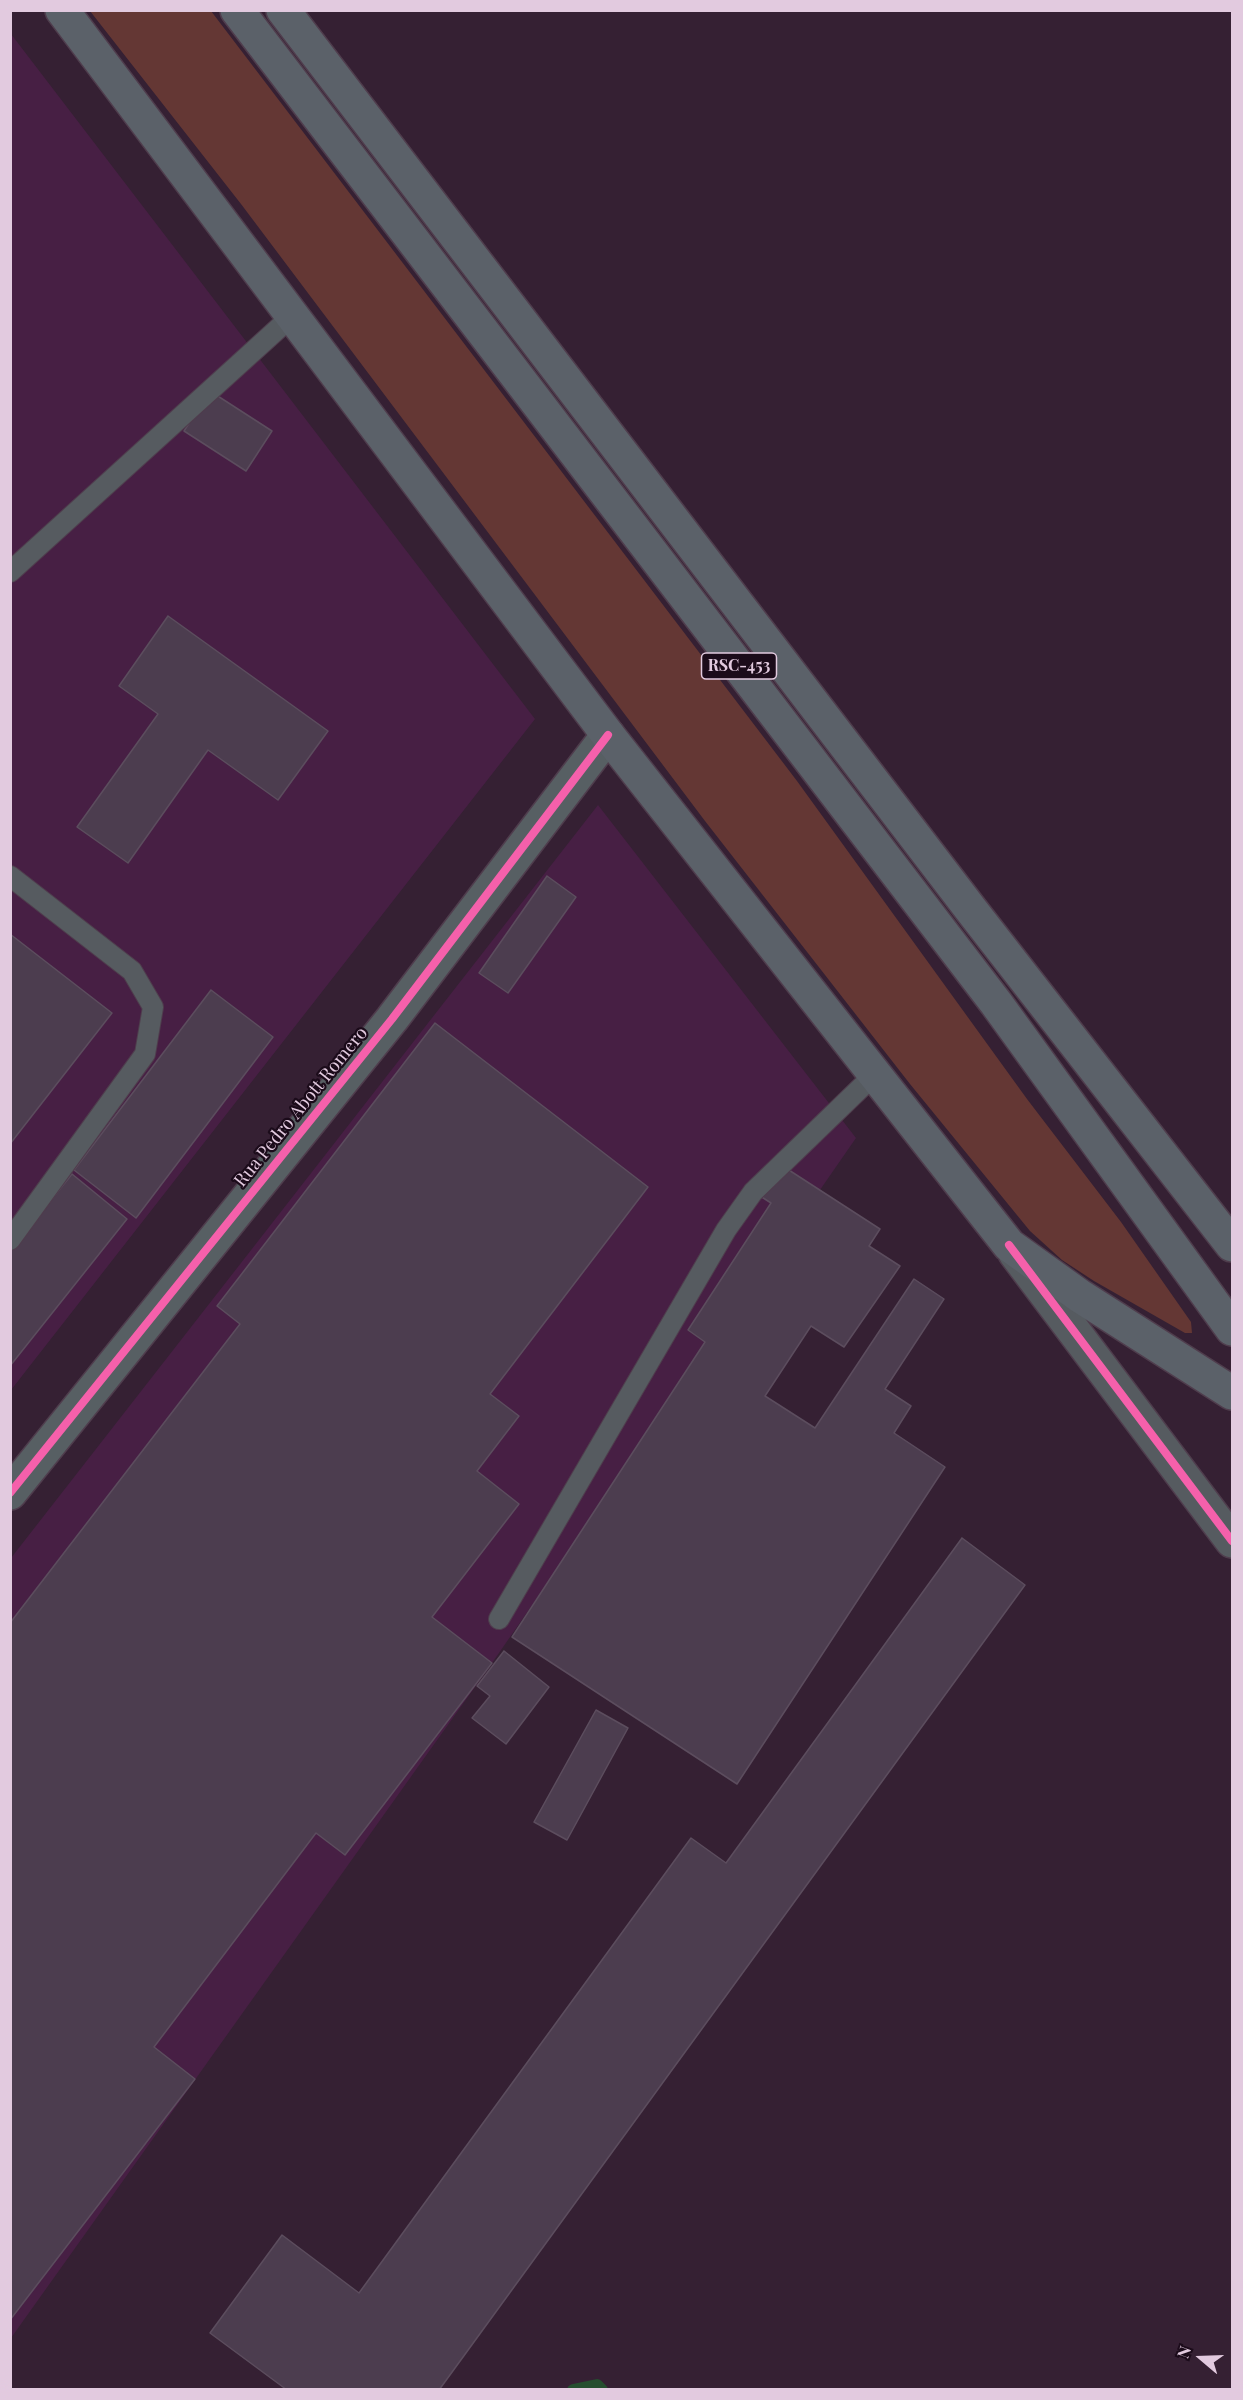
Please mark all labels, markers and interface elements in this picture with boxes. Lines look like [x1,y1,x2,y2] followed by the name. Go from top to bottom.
[702,653,777,679] road number: RSC-453
[230,1023,372,1191] street label: Rua Pedro Abott Romero
[1171,2328,1231,2388] north arrow
[1172,2343,1195,2361] text: N

